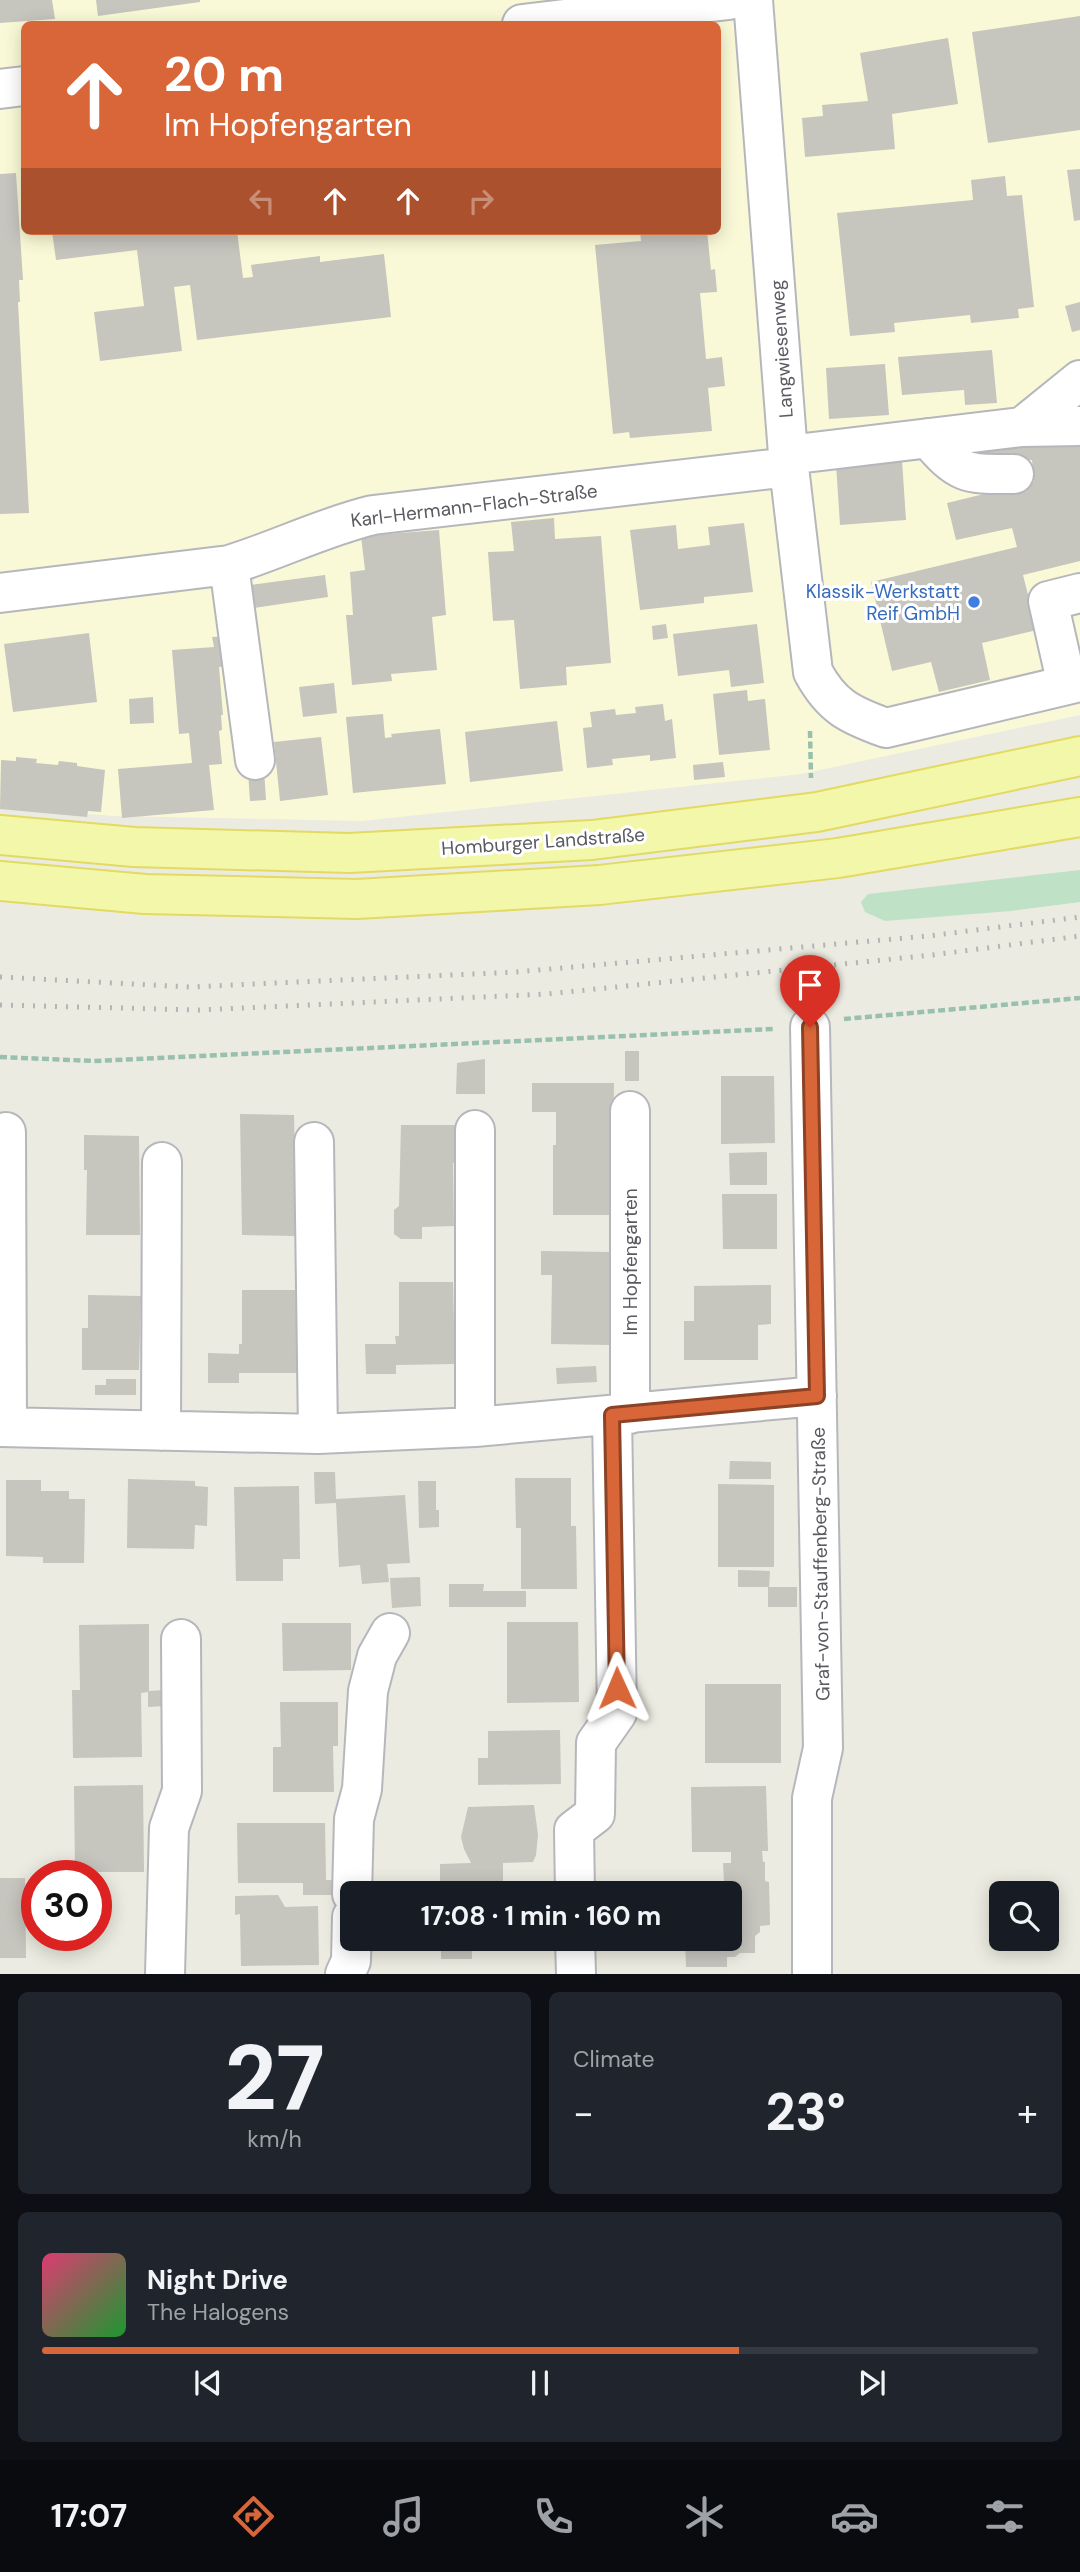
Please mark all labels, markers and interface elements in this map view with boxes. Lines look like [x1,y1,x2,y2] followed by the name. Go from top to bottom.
[164,42,284,106] text: 20 m
[49,49,140,140] icon: ahead
[164,104,412,146] text: Im Hopfengarten
[243,182,281,220] icon: left
[316,182,354,220] icon: ahead
[389,182,427,220] icon: ahead
[462,182,500,220] icon: right
[764,279,799,419] street label: Langwiesenweg
[349,478,599,533] street label: Karl-Hermann-Flach-Straße
[806,579,960,626] place label: Klassik-Werkstatt Reif GmbH
[966,594,982,610] marker: Klassik-Werkstatt Reif GmbH
[440,822,646,861] street label: Homburger Landstraße
[780,955,840,1027] pin
[791,966,829,1004] icon: arrive
[618,1188,643,1336] street label: Im Hopfengarten
[806,1427,835,1701] street label: Graf-von-Stauffenberg-Straße
[580,1651,654,1725] position arrow
[21,1860,112,1951] speed limit sign: 30
[989,1881,1059,1951] map controls
[989,1881,1059,1951] button: search
[421,1899,661,1933] text: 17:08 · 1 min · 160 m
[224,2019,325,2137] text: 27
[573,2044,655,2074] text: Climate
[765,2078,846,2146] text: 23°
[573,2088,594,2138] text: −
[1017,2088,1038,2138] text: +
[247,2124,302,2154] text: km/h
[147,2263,288,2297] text: Night Drive
[147,2297,289,2327] text: The Halogens
[189,2364,227,2402] icon: previous
[521,2364,559,2402] icon: pause
[853,2364,891,2402] icon: next
[229,2492,278,2541] icon: directions
[379,2492,428,2541] icon: music
[529,2492,578,2541] icon: phone
[680,2492,729,2541] icon: climate
[830,2492,879,2541] icon: car
[980,2492,1029,2541] icon: filters
[51,2495,127,2537] text: 17:07

